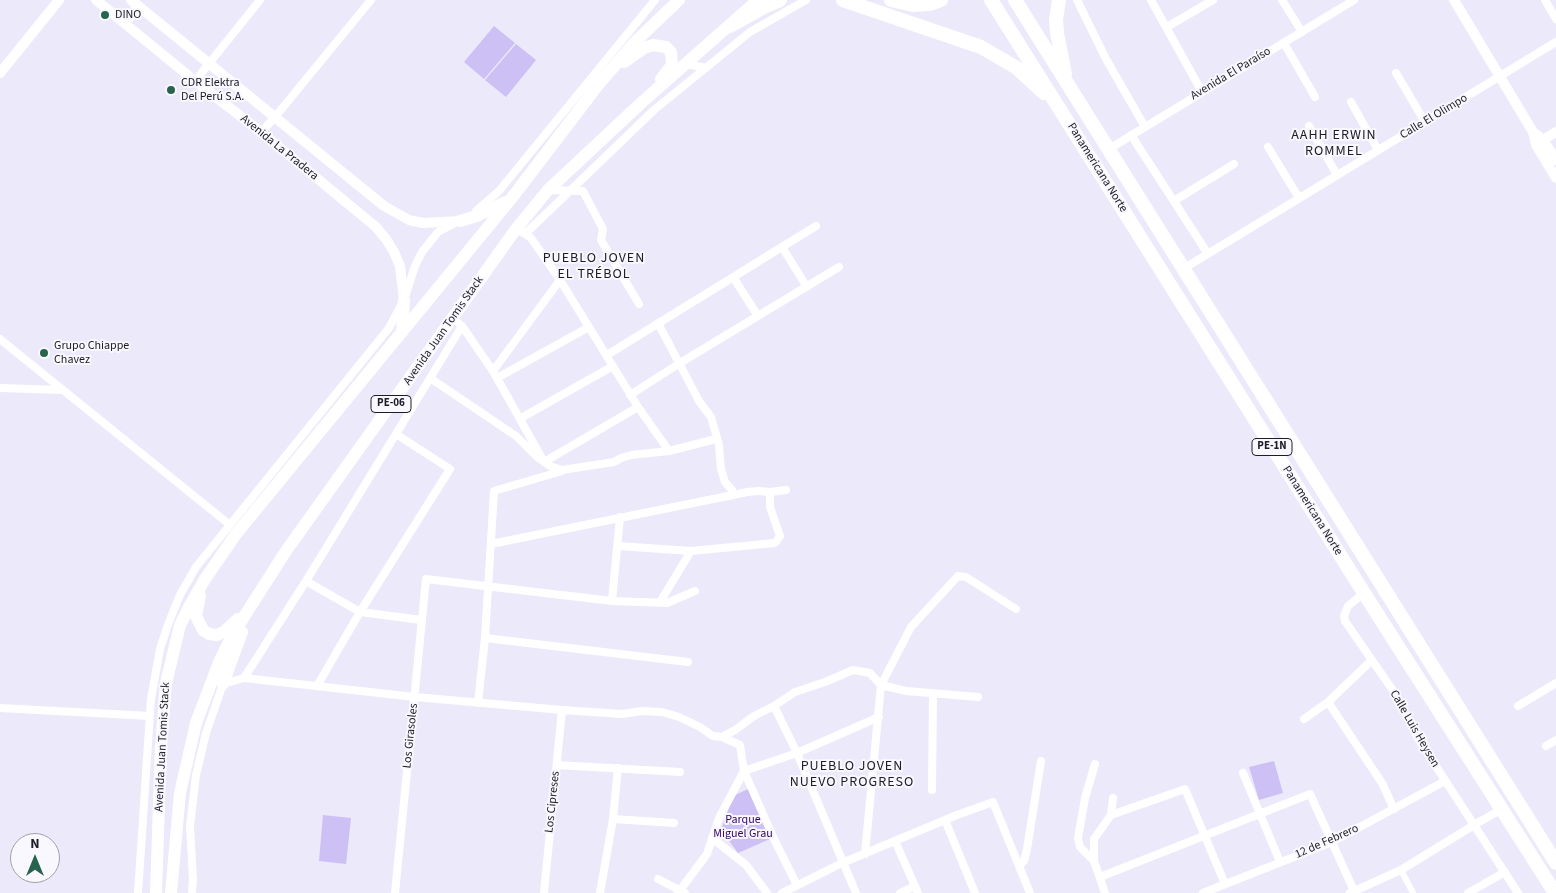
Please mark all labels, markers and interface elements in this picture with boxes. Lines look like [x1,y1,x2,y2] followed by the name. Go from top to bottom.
[115,8,141,22] place label: DINO
[99,9,111,21] marker: DINO
[1188,44,1274,104] street label: Avenida El Paraíso
[181,76,244,104] place label: CDR Elektra Del Perú S.A.
[165,84,177,96] marker: CDR Elektra Del Perú S.A.
[1398,91,1470,143] street label: Calle El Olimpo
[237,112,321,184] street label: Avenida La Pradera
[1064,121,1130,215] street label: Panamericana Norte
[1290,128,1378,160] district label: AAHH ERWIN ROMMEL
[541,251,647,284] district label: PUEBLO JOVEN EL TRÉBOL
[401,274,487,388] street label: Avenida Juan Tomis Stack
[54,339,129,367] place label: Grupo Chiappe Chavez
[38,347,50,359] marker: Grupo Chiappe Chavez
[371,396,411,412] road number: PE-06
[1252,438,1292,456] road number: PE-1N
[1279,464,1345,558] street label: Panamericana Norte
[152,682,174,812] street label: Avenida Juan Tomis Stack
[1386,688,1442,770] street label: Calle Luis Heysen
[400,703,422,769] street label: Los Girasoles
[788,759,916,792] district label: PUEBLO JOVEN NUEVO PROGRESO
[543,770,563,834] street label: Los Cipreses
[713,813,773,841] park label: Parque Miguel Grau
[1293,822,1361,862] street label: 12 de Febrero
[10,833,60,883] north arrow
[30,834,40,854] text: N

